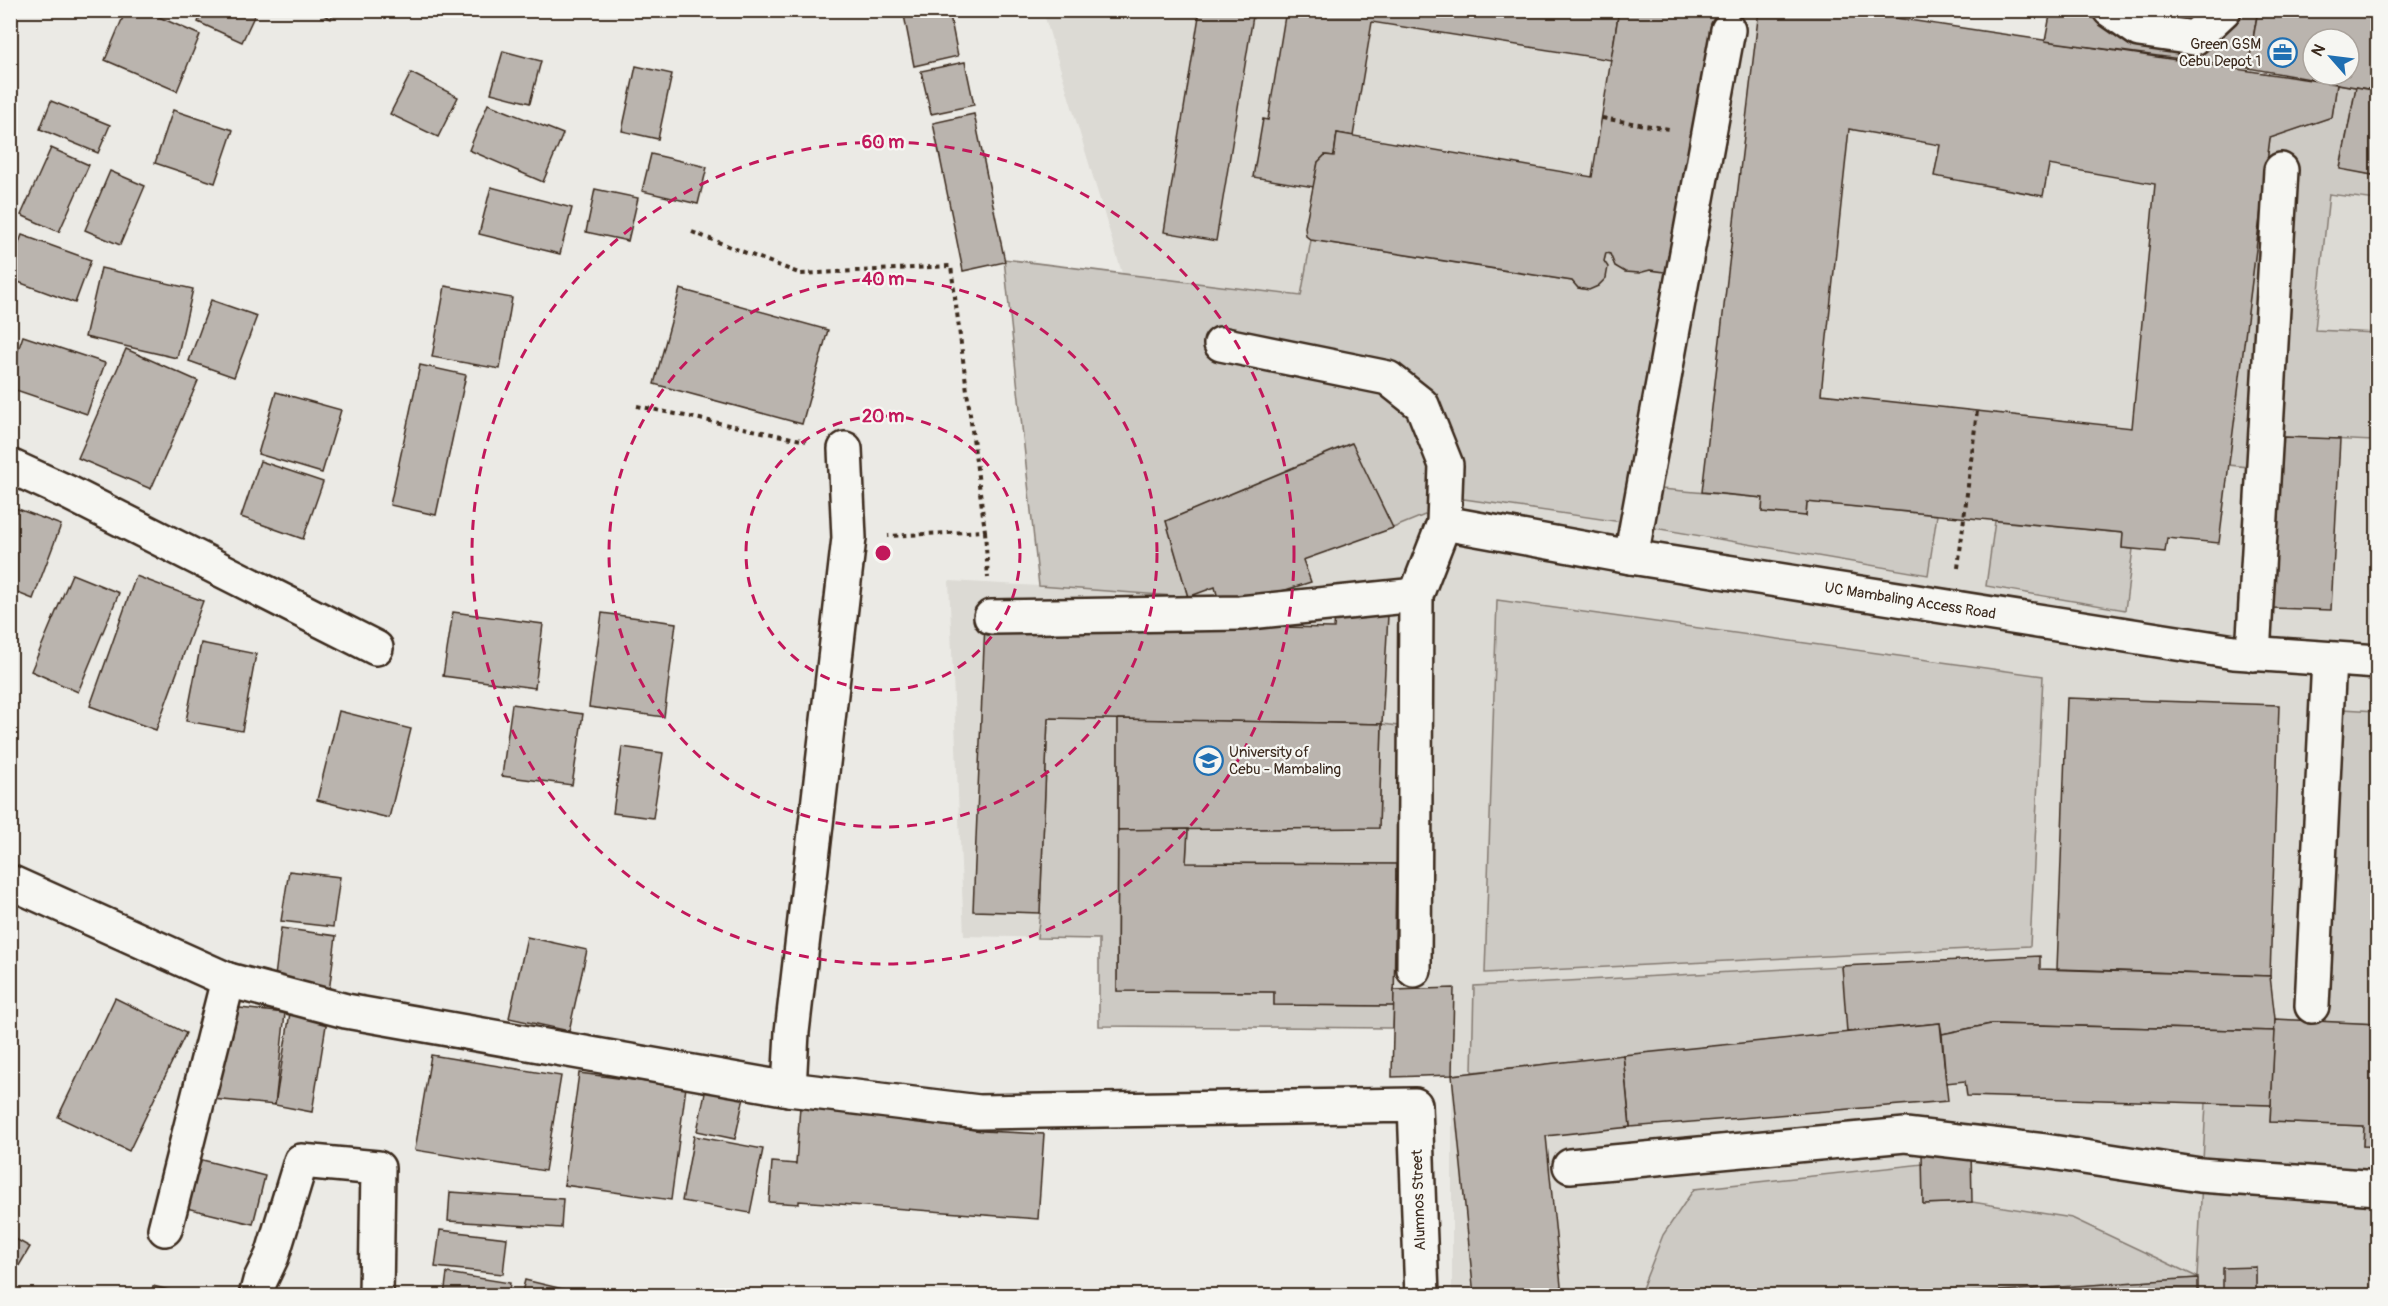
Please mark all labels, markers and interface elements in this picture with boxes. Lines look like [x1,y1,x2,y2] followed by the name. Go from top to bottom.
[2301,27,2361,87] north arrow
[2179,35,2261,71] place label: Green GSM Cebu Depot 1
[2266,37,2298,69] office icon: Green GSM Cebu Depot 1
[2307,41,2330,60] text: N
[862,131,904,154] text: 60 m
[862,268,904,291] text: 40 m
[862,405,904,428] text: 20 m
[873,543,893,563] centre of rings
[1823,578,1997,624] street label: UC Mambaling Access Road
[1229,743,1341,779] place label: University of Cebu - Mambaling
[1192,745,1224,777] school or university icon: University of Cebu - Mambaling
[1408,1148,1430,1251] street label: Alumnos Street

